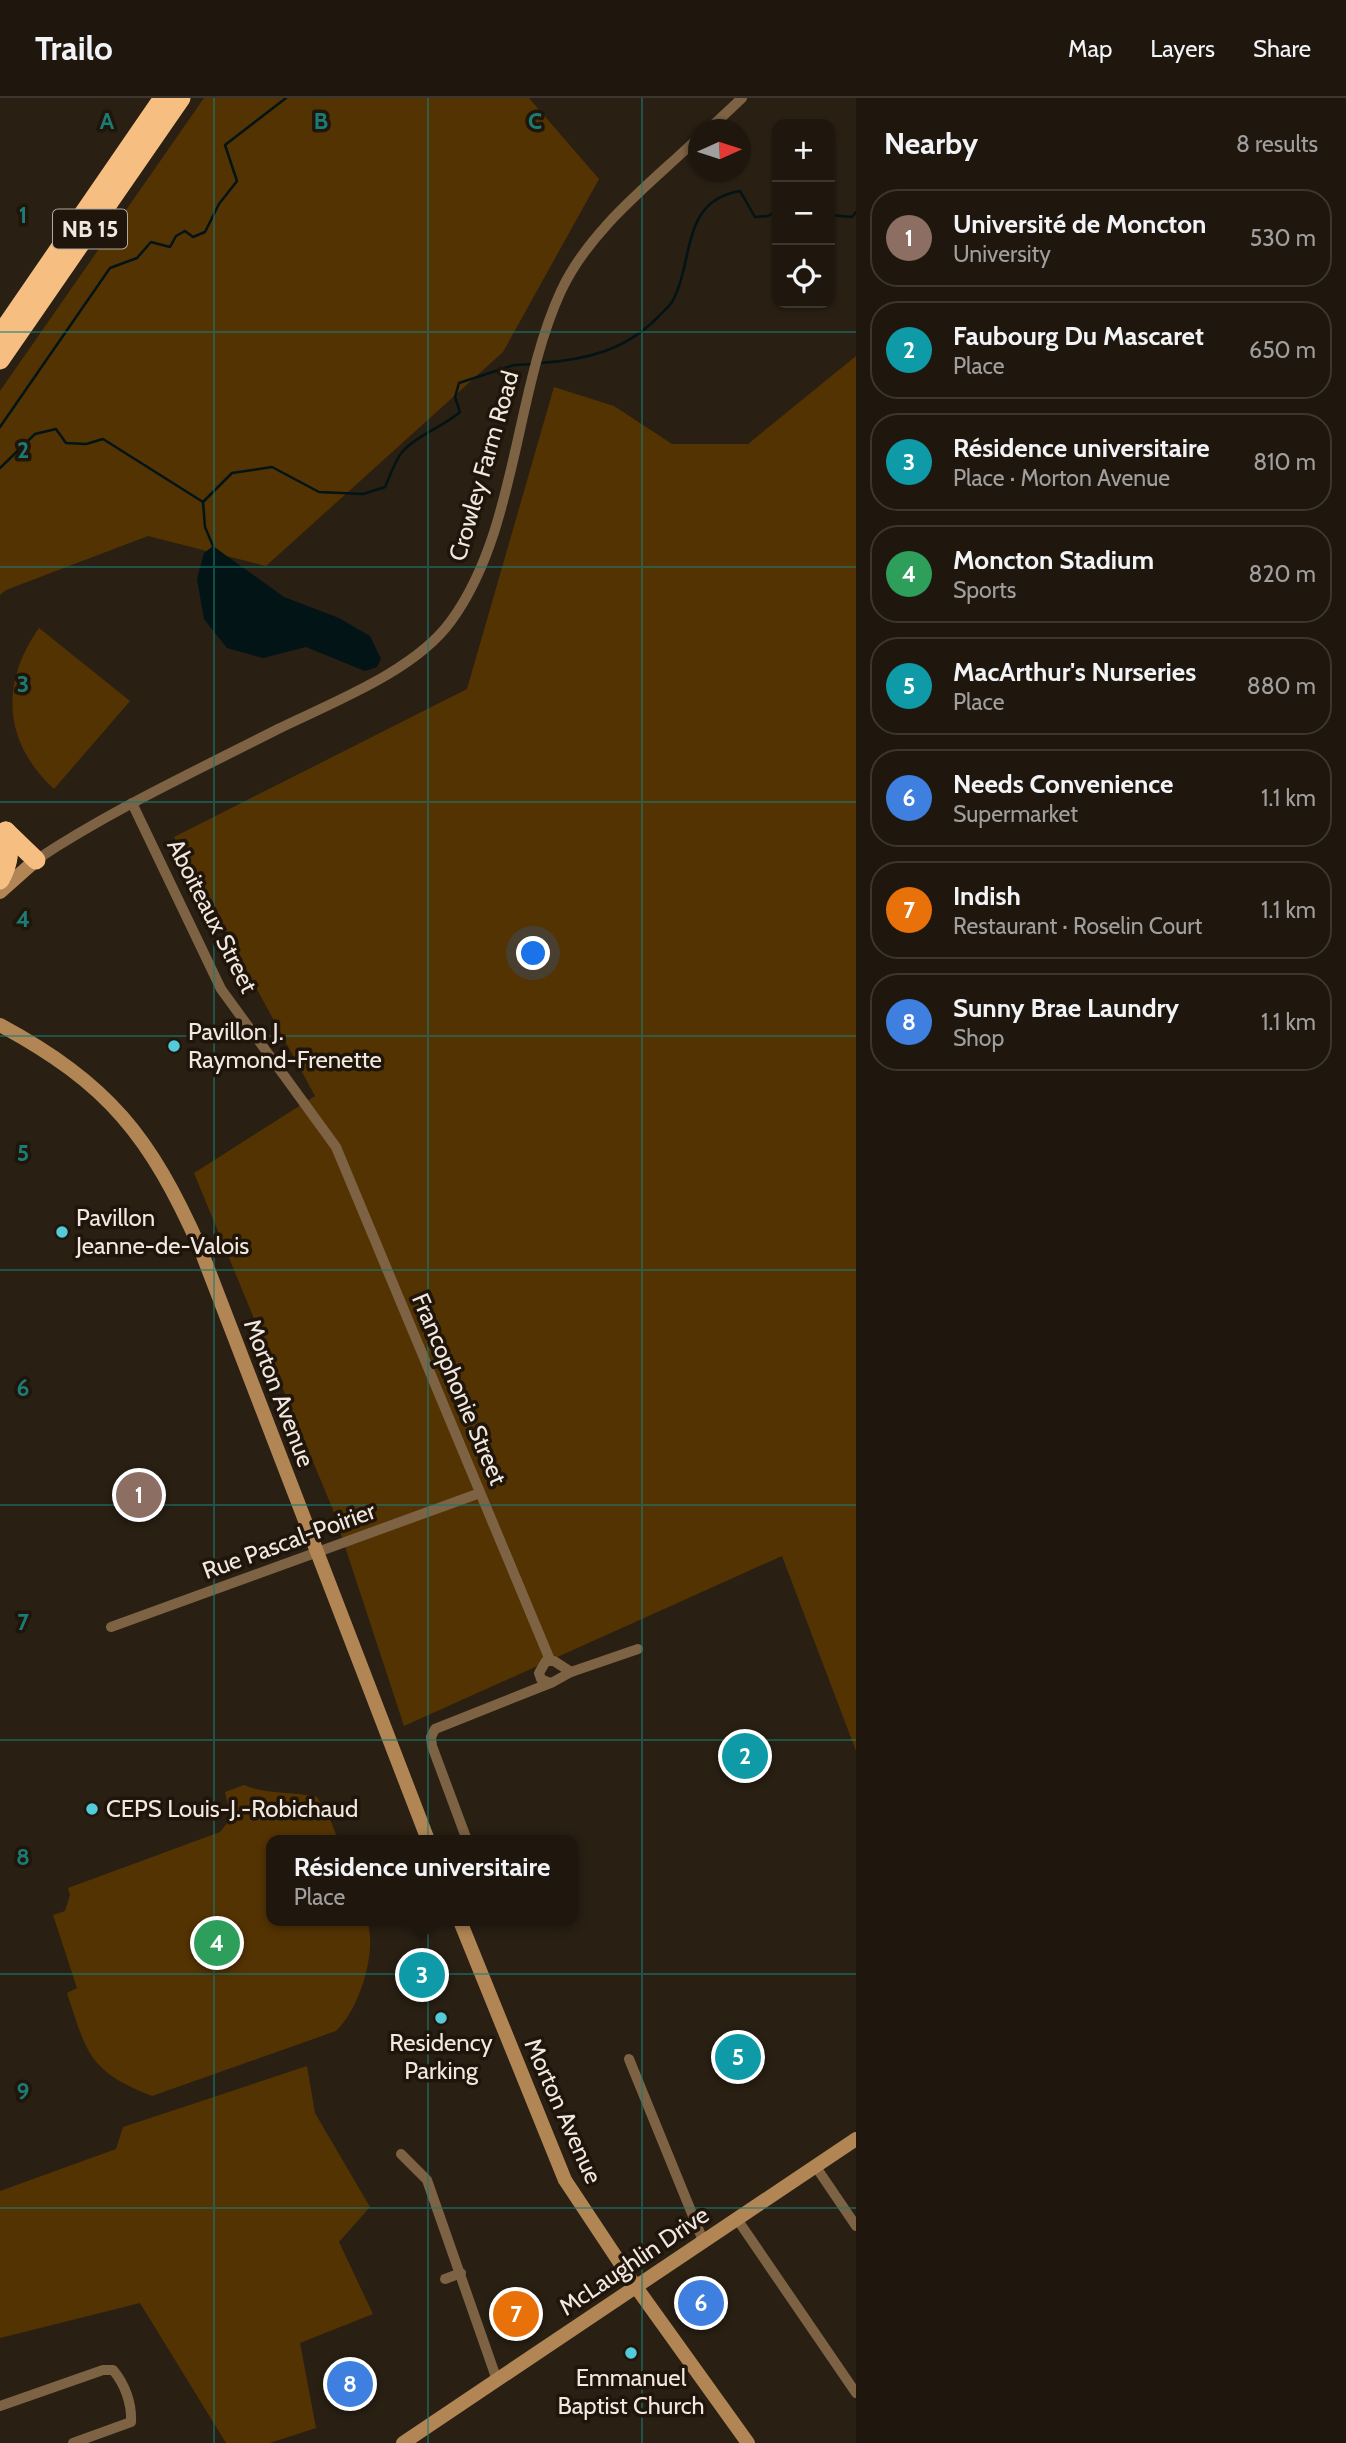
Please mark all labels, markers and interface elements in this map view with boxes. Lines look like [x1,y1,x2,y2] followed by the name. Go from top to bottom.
[35,28,113,68] text: Trailo
[1068,34,1112,63] text: Map
[1150,34,1215,63] text: Layers
[1253,34,1311,63] text: Share
[100,107,115,135] text: A
[314,107,328,135] text: B
[528,107,542,135] text: C
[688,119,751,182] north arrow
[772,119,835,308] map controls
[772,119,835,182] button: +
[884,125,978,162] text: Nearby
[1236,130,1318,158] text: 8 results
[772,182,835,245] button: −
[19,201,27,229] text: 1
[953,208,1206,240] text: Université de Moncton
[53,210,127,248] road number: NB 15
[905,224,913,252] text: 1
[1250,224,1316,252] text: 530 m
[953,240,1051,268] text: University
[772,245,835,308] button: locate
[953,320,1204,352] text: Faubourg Du Mascaret
[903,336,915,364] text: 2
[1249,336,1316,364] text: 650 m
[953,352,1005,380] text: Place
[443,367,525,564] street label: Crowley Farm Road
[953,432,1210,464] text: Résidence universitaire
[17,436,29,464] text: 2
[903,448,915,476] text: 3
[1253,448,1316,476] text: 810 m
[953,464,1170,492] text: Place · Morton Avenue
[953,544,1154,576] text: Moncton Stadium
[902,560,916,588] text: 4
[1249,560,1316,588] text: 820 m
[953,576,1016,604] text: Sports
[953,656,1196,688] text: MacArthur's Nurseries
[17,670,29,698] text: 3
[903,672,915,700] text: 5
[1247,672,1316,700] text: 880 m
[953,688,1005,716] text: Place
[953,768,1173,800] text: Needs Convenience
[903,784,915,812] text: 6
[1261,784,1316,812] text: 1.1 km
[953,800,1078,828] text: Supermarket
[161,834,264,998] street label: Aboiteaux Street
[953,880,1021,912] text: Indish
[903,896,915,924] text: 7
[1261,896,1316,924] text: 1.1 km
[16,905,30,933] text: 4
[953,912,1202,940] text: Restaurant · Roselin Court
[516,936,550,970] your location
[953,992,1179,1024] text: Sunny Brae Laundry
[902,1008,916,1036] text: 8
[1261,1008,1316,1036] text: 1.1 km
[188,1017,382,1074] place label: Pavillon J. Raymond-Frenette
[953,1024,1004,1052] text: Shop
[166,1038,182,1054] marker: Pavillon J. Raymond-Frenette
[17,1139,29,1167] text: 5
[75,1203,249,1260] place label: Pavillon Jeanne-de-Valois
[54,1224,70,1240] marker: Pavillon Jeanne-de-Valois
[406,1289,513,1489] street label: Francophonie Street
[238,1315,321,1471] street label: Morton Avenue
[17,1374,29,1402] text: 6
[116,1469,162,1521] pin: 1
[198,1496,380,1585] street label: Rue Pascal-Poirier
[17,1608,29,1636] text: 7
[722,1730,768,1782] pin: 2
[106,1794,358,1823] place label: CEPS Louis-J.-Robichaud
[84,1801,100,1817] marker: CEPS Louis-J.-Robichaud
[266,1835,578,1926] popup
[16,1843,30,1871] text: 8
[294,1851,550,1883] text: Résidence universitaire
[294,1883,345,1911] text: Place
[194,1917,240,1969] pin: 4
[399,1949,445,2001] pin: 3
[433,2010,449,2026] marker: Residency Parking
[389,2028,493,2085] place label: Residency Parking
[715,2031,761,2083] pin: 5
[518,2034,608,2188] street label: Morton Avenue
[17,2077,29,2105] text: 9
[553,2200,714,2321] street label: McLaughlin Drive
[678,2277,724,2329] pin: 6
[493,2288,539,2340] pin: 7
[623,2345,639,2361] marker: Emmanuel Baptist Church
[327,2358,373,2410] pin: 8
[557,2363,705,2420] place label: Emmanuel Baptist Church

